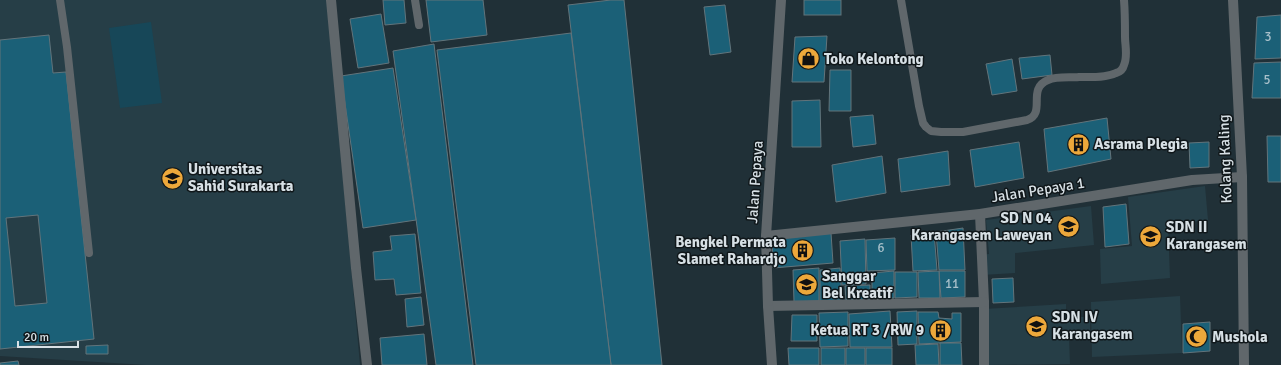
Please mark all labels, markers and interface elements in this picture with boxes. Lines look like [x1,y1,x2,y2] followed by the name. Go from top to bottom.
[1264,29,1272,45] house number: 3
[796,46,822,72] shop icon: Toko Kelontong
[824,50,924,68] place label: Toko Kelontong
[1263,72,1271,88] house number: 5
[1214,114,1236,204] street label: Kolang Kaling
[1065,131,1091,157] building icon: Asrama Plegia
[1094,135,1188,153] place label: Asrama Plegia
[743,140,767,224] street label: Jalan Pepaya
[188,160,294,195] place label: Universitas Sahid Surakarta
[159,165,185,191] school or university icon: Universitas Sahid Surakarta
[990,174,1086,206] street label: Jalan Pepaya 1
[911,209,1052,244] place label: SD N 04 Karangasem Laweyan
[1055,214,1081,240] school or university icon: SD N 04 Karangasem Laweyan
[1166,218,1247,253] place label: SDN II Karangasem
[1137,223,1163,249] school or university icon: SDN II Karangasem
[675,233,786,268] place label: Bengkel Permata Slamet Rahardjo
[789,238,815,264] building icon: Bengkel Permata Slamet Rahardjo
[877,240,885,256] house number: 6
[822,267,894,302] place label: Sanggar Bel Kreatif
[793,272,819,298] school or university icon: Sanggar Bel Kreatif
[945,276,959,292] house number: 11
[1052,308,1133,343] place label: SDN IV Karangasem
[1024,313,1050,339] school or university icon: SDN IV Karangasem
[927,317,953,343] building icon: Ketua RT 3 /RW 9
[810,321,924,339] place label: Ketua RT 3 /RW 9
[18,323,78,349] scale bar
[1183,324,1209,350] mosque icon: Mushola
[1212,328,1268,346] place label: Mushola
[24,330,49,345] text: 20 m

